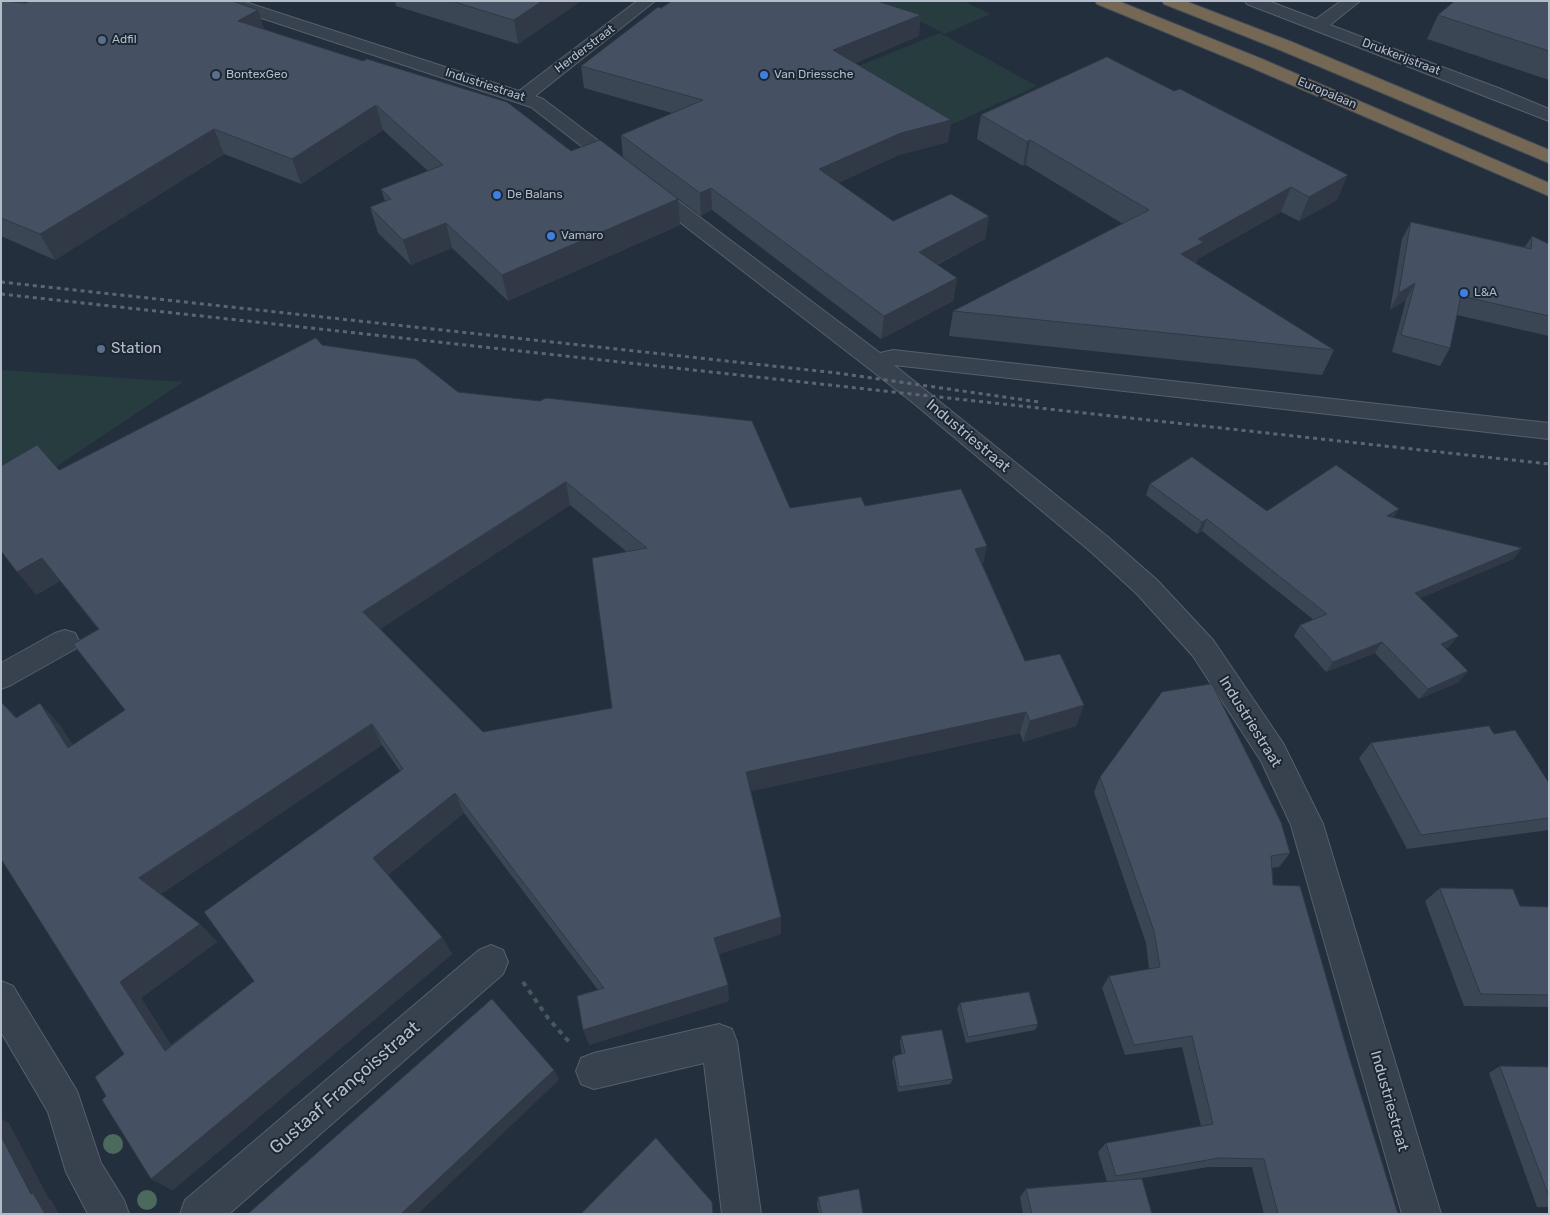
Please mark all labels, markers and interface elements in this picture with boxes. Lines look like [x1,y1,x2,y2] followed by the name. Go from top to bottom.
[552,22,618,76] street label: Herderstraat
[112,33,137,47] place label: Adfil
[96,34,108,46] marker: Adfil
[1360,35,1442,79] street label: Drukkerijstraat
[443,65,527,105] street label: Industriestraat
[226,68,288,82] place label: BontexGeo
[774,68,853,82] place label: Van Driessche
[210,69,222,81] marker: BontexGeo
[758,69,770,81] marker: Van Driessche
[1295,74,1359,112] street label: Europalaan
[507,188,562,202] place label: De Balans
[491,189,503,201] marker: De Balans
[561,229,603,243] place label: Vamaro
[545,230,557,242] marker: Vamaro
[1474,286,1497,300] place label: L&A
[1458,287,1470,299] marker: L&A
[111,340,162,358] place label: Station
[95,343,107,355] marker: Station
[922,396,1014,476] street label: Industriestraat
[1215,673,1285,771] street label: Industriestraat
[266,1017,424,1159] street label: Gustaaf Françoisstraat
[1366,1049,1412,1153] street label: Industriestraat

